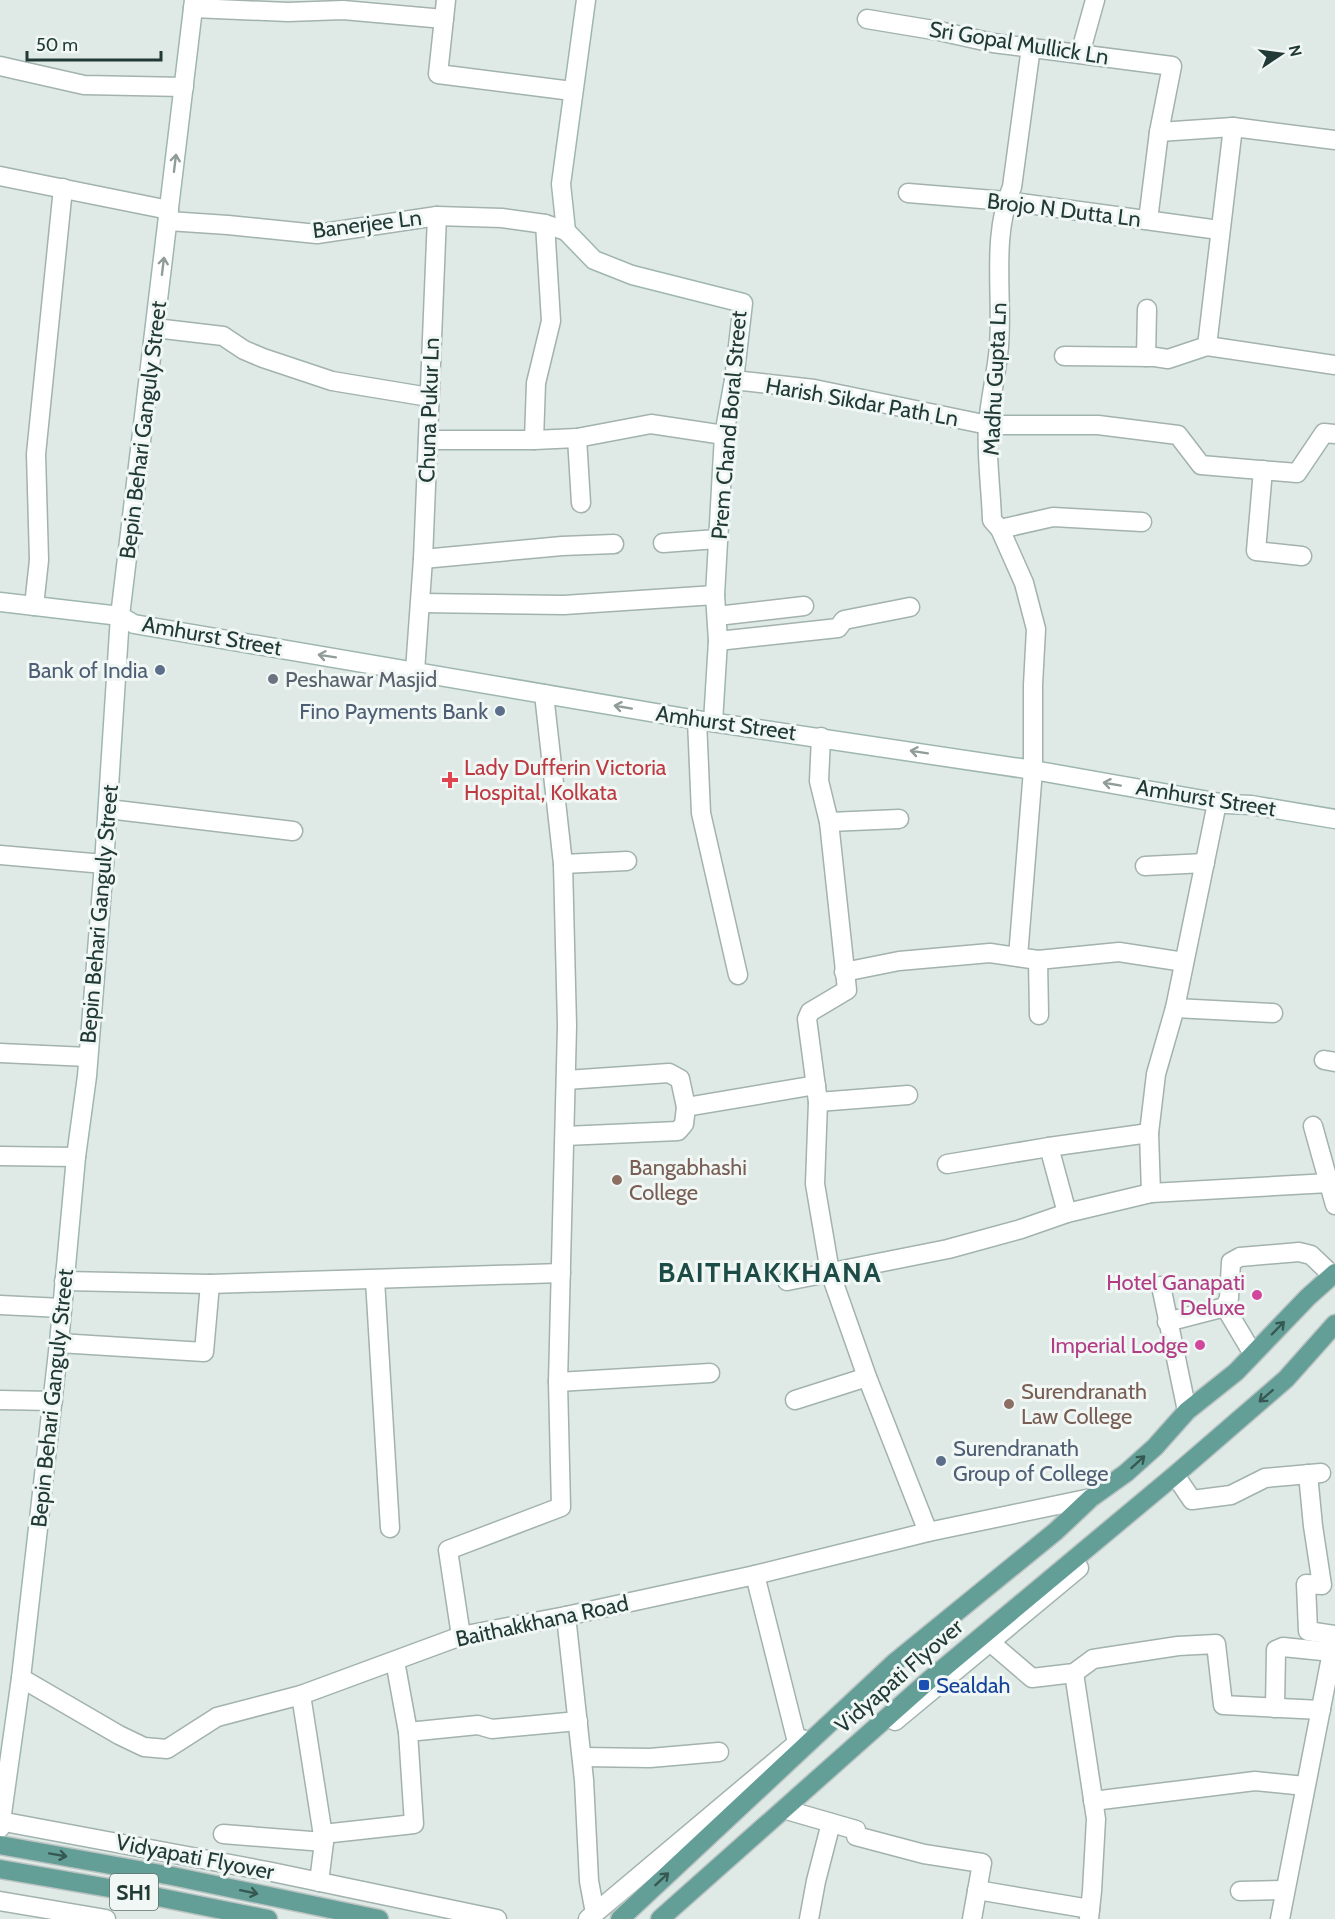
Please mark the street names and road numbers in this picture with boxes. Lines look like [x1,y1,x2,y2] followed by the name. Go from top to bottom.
[927,15,1111,71] street label: Sri Gopal Mullick Ln
[985,187,1143,233] street label: Brojo N Dutta Ln
[311,204,423,244] street label: Banerjee Ln
[114,299,172,561] street label: Bepin Behari Ganguly Street
[978,302,1012,456] street label: Madhu Gupta Ln
[706,309,752,540] street label: Prem Chand Boral Street
[413,337,445,483] street label: Chuna Pukur Ln
[764,372,960,432] street label: Harish Sikdar Path Ln
[140,610,284,662] street label: Amhurst Street
[654,700,798,746] street label: Amhurst Street
[1134,774,1278,822] street label: Amhurst Street
[74,783,124,1045] street label: Bepin Behari Ganguly Street
[25,1267,79,1529] street label: Bepin Behari Ganguly Street
[453,1590,631,1652] street label: Baithakkhana Road
[830,1613,968,1739] street label: Vidyapati Flyover
[114,1828,276,1886] street label: Vidyapati Flyover
[110,1874,158,1910] road number: SH1

